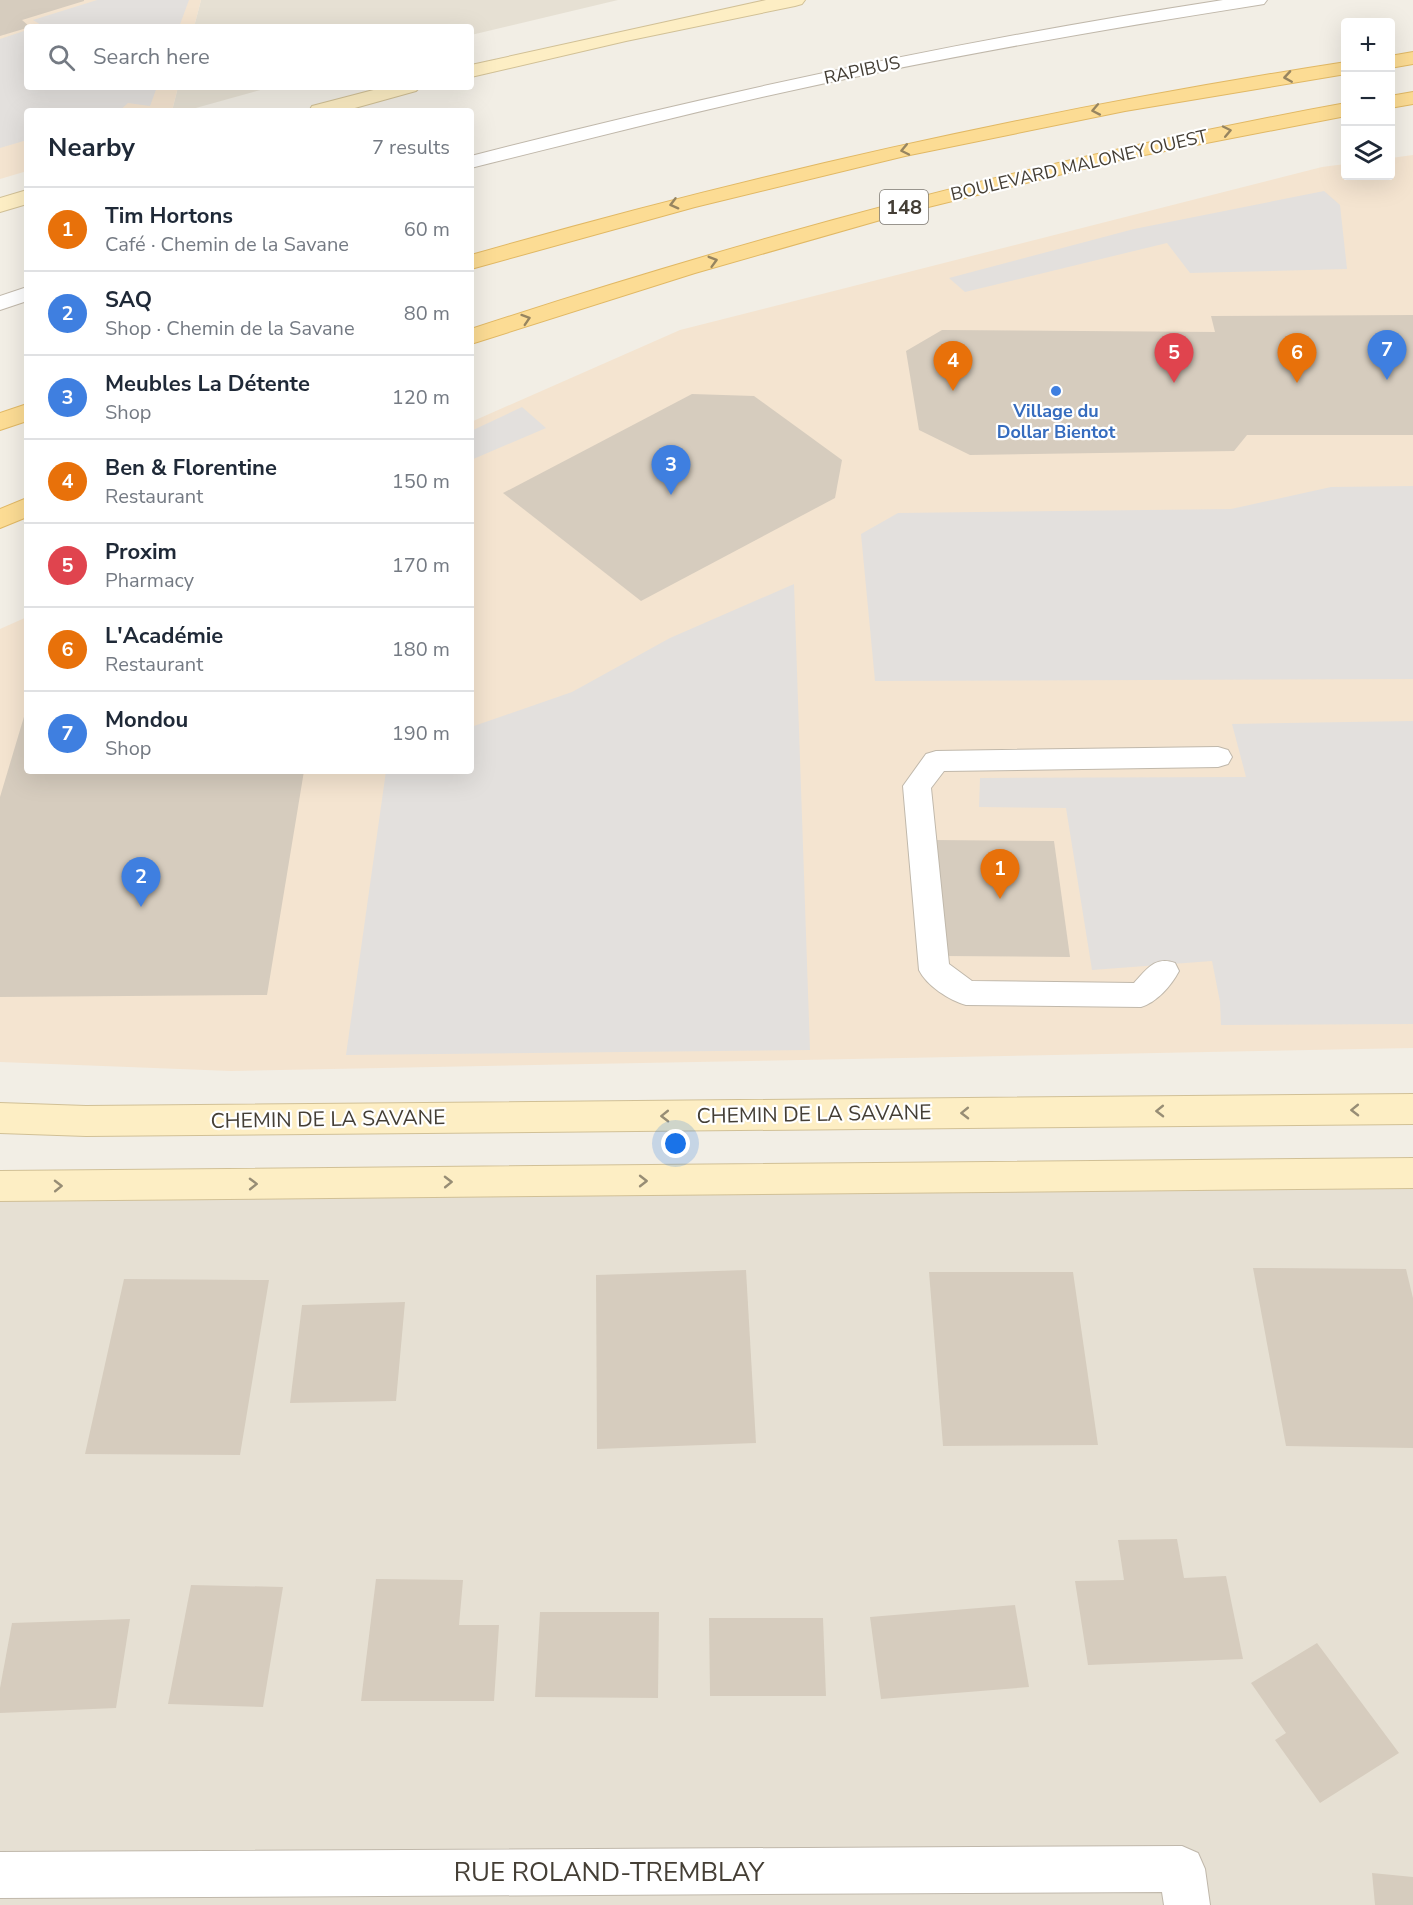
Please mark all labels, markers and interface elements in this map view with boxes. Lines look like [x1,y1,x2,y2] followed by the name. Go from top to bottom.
[1341,18,1395,180] map controls
[1341,18,1395,72] button: +
[24,24,474,90] search box
[45,41,78,74] icon: search
[93,42,210,72] text: Search here
[822,50,902,90] street label: RAPIBUS
[1283,70,1293,83] one-way arrow
[1341,72,1395,126] button: −
[1091,103,1101,116] one-way arrow
[948,124,1210,206] street label: BOULEVARD MALONEY OUEST
[1222,126,1232,139] one-way arrow
[1341,126,1395,180] button: layers
[48,130,135,165] text: Nearby
[372,134,450,161] text: 7 results
[900,142,910,155] one-way arrow
[880,190,928,224] road number: 148
[669,197,679,210] one-way arrow
[105,201,233,231] text: Tim Hortons
[62,216,74,243] text: 1
[404,216,450,243] text: 60 m
[105,231,349,258] text: Café · Chemin de la Savane
[707,256,718,268] one-way arrow
[105,285,152,315] text: SAQ
[62,300,74,327] text: 2
[404,300,450,327] text: 80 m
[520,314,531,326] one-way arrow
[105,315,355,342] text: Shop · Chemin de la Savane
[1368,330,1406,380] pin: 7
[1154,334,1194,383] pin: 5
[1278,334,1316,383] pin: 6
[934,342,972,391] pin: 4
[105,369,310,399] text: Meubles La Détente
[62,384,74,411] text: 3
[392,384,450,411] text: 120 m
[1049,384,1063,398] marker: Village du Dollar Bientot
[105,399,151,426] text: Shop
[997,399,1115,444] place label: Village du Dollar Bientot
[652,446,690,495] pin: 3
[105,453,277,483] text: Ben & Florentine
[62,468,74,495] text: 4
[392,468,450,495] text: 150 m
[105,483,203,510] text: Restaurant
[105,537,177,567] text: Proxim
[62,552,74,579] text: 5
[392,552,450,579] text: 170 m
[105,567,194,594] text: Pharmacy
[105,621,223,651] text: L'Académie
[62,636,74,663] text: 6
[392,636,450,663] text: 180 m
[105,651,203,678] text: Restaurant
[105,705,188,735] text: Mondou
[62,720,74,747] text: 7
[392,720,450,747] text: 190 m
[105,735,151,762] text: Shop
[980,850,1020,899] pin: 1
[122,858,160,907] pin: 2
[696,1098,932,1130] street label: CHEMIN DE LA SAVANE
[210,1103,446,1135] street label: CHEMIN DE LA SAVANE
[1350,1103,1359,1116] one-way arrow
[1155,1105,1164,1117] one-way arrow
[960,1107,969,1119] one-way arrow
[660,1110,669,1122] one-way arrow
[661,1129,690,1158] your location
[639,1174,648,1187] one-way arrow
[444,1176,453,1188] one-way arrow
[249,1178,258,1190] one-way arrow
[54,1180,63,1192] one-way arrow
[454,1855,765,1890] street label: RUE ROLAND-TREMBLAY

